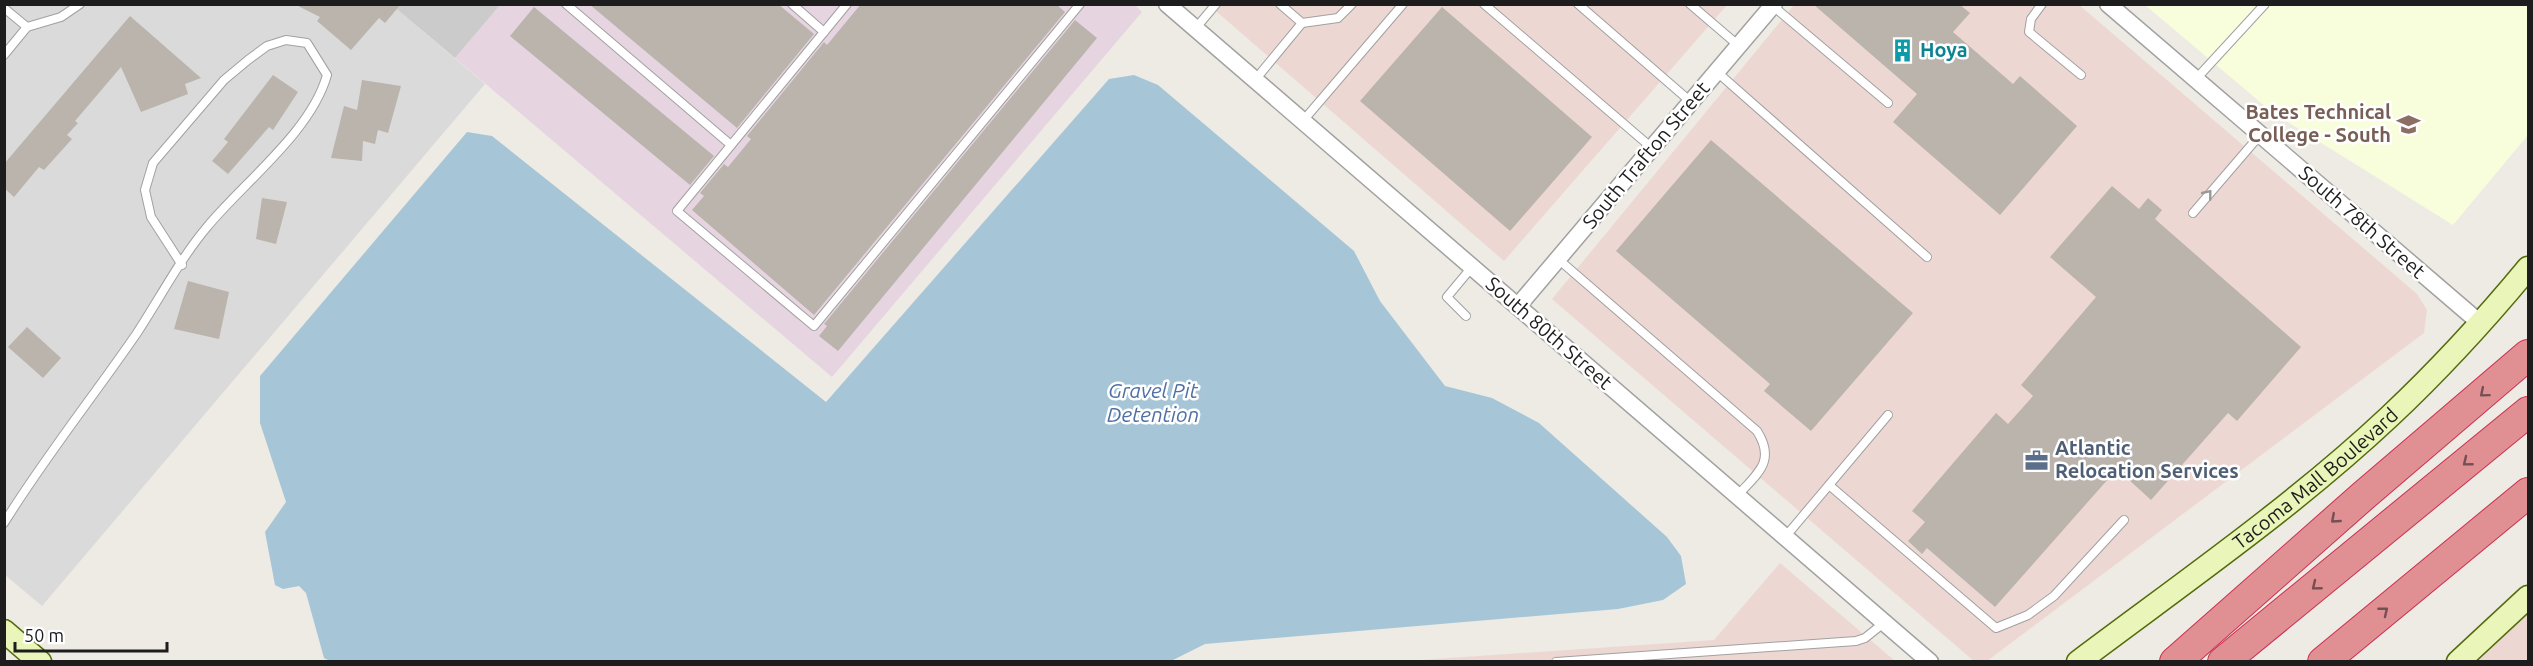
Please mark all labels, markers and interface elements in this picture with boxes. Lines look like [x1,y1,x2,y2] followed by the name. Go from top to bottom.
[1889,37,1915,63] building icon: Hoya
[1920,38,1968,61] place label: Hoya
[1577,76,1714,233] street label: South Trafton Street
[2246,100,2391,146] place label: Bates Technical College - South
[2396,111,2422,137] school or university icon: Bates Technical College - South
[2295,161,2430,283] street label: South 78th Street
[2201,190,2212,201] one-way arrow
[1482,272,1617,394] street label: South 80th Street
[1107,378,1199,426] water label: Gravel Pit Detention
[2480,386,2491,397] one-way arrow
[2228,403,2402,554] street label: Tacoma Mall Boulevard
[2055,436,2239,482] place label: Atlantic Relocation Services
[2024,447,2050,473] office icon: Atlantic Relocation Services
[2463,455,2474,466] one-way arrow
[2332,512,2342,523] one-way arrow
[2312,578,2323,589] one-way arrow
[2377,607,2388,618] one-way arrow
[15,615,166,653] scale bar
[24,625,64,645] text: 50 m

